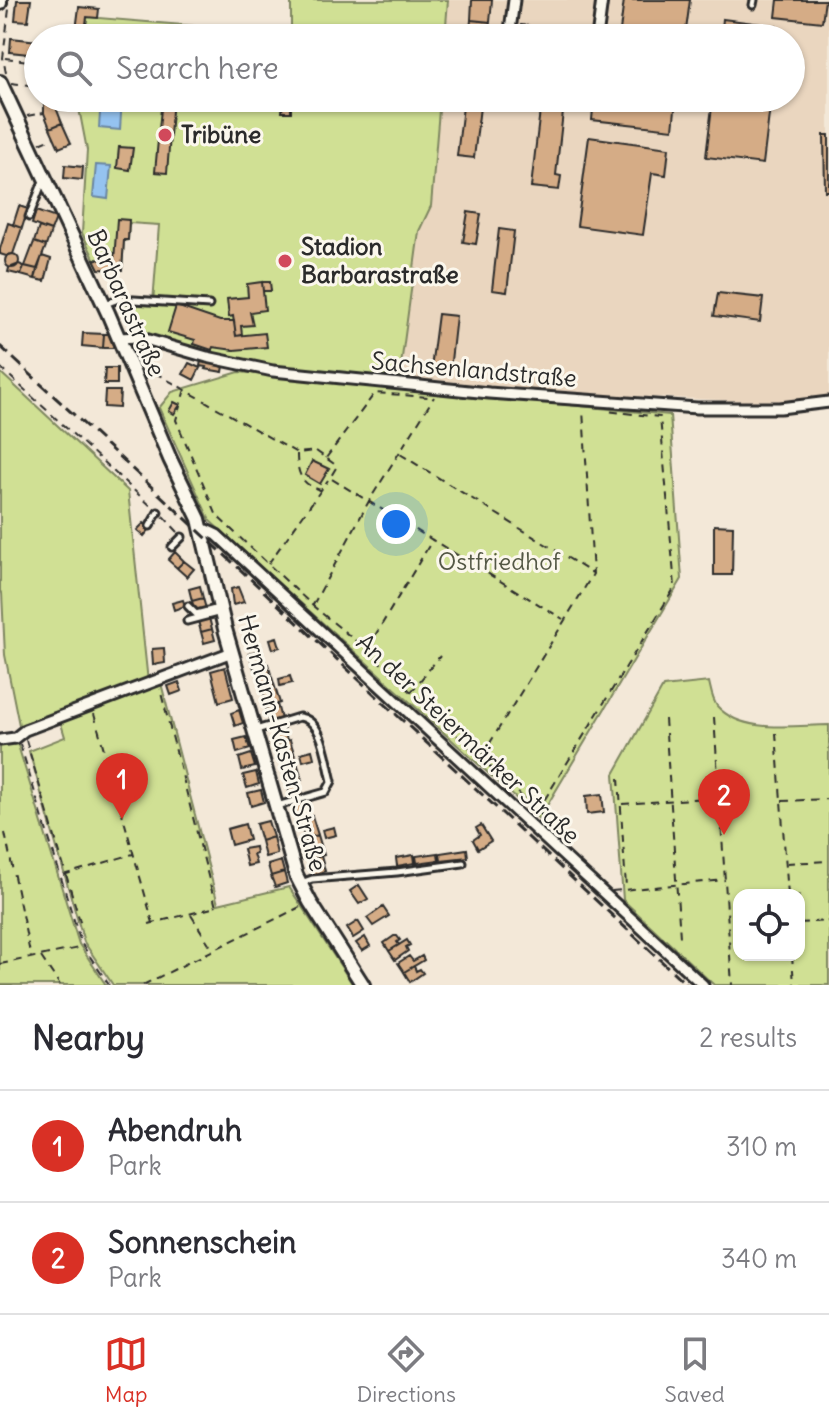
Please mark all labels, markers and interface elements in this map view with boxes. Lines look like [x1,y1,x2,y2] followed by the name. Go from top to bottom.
[24,24,805,112] search box
[52,46,96,90] icon: search
[116,49,279,87] text: Search here
[181,119,261,149] place label: Tribüne
[156,126,174,144] marker: Tribüne
[81,224,173,381] street label: Barbarastraße
[301,231,459,289] place label: Stadion Barbarastraße
[276,252,294,270] marker: Stadion Barbarastraße
[370,345,578,393] street label: Sachsenlandstraße
[376,504,416,544] your location
[438,546,561,576] park label: Ostfriedhof
[232,611,334,875] street label: Hermann-Kasten-Straße
[351,627,587,850] street label: An der Steiermärker Straße
[96,753,148,819] pin: 1
[698,769,750,835] pin: 2
[733,889,805,961] map controls
[733,889,805,961] button: locate
[32,1016,145,1059] text: Nearby
[699,1021,797,1054] text: 2 results
[108,1111,242,1149] text: Abendruh
[53,1130,63,1163] text: 1
[726,1130,797,1163] text: 310 m
[108,1149,162,1182] text: Park
[108,1223,296,1261] text: Sonnenschein
[51,1242,65,1275] text: 2
[721,1242,797,1275] text: 340 m
[108,1261,162,1294] text: Park
[104,1332,148,1408] tab: Map
[357,1332,456,1408] tab: Directions
[664,1332,725,1408] tab: Saved

